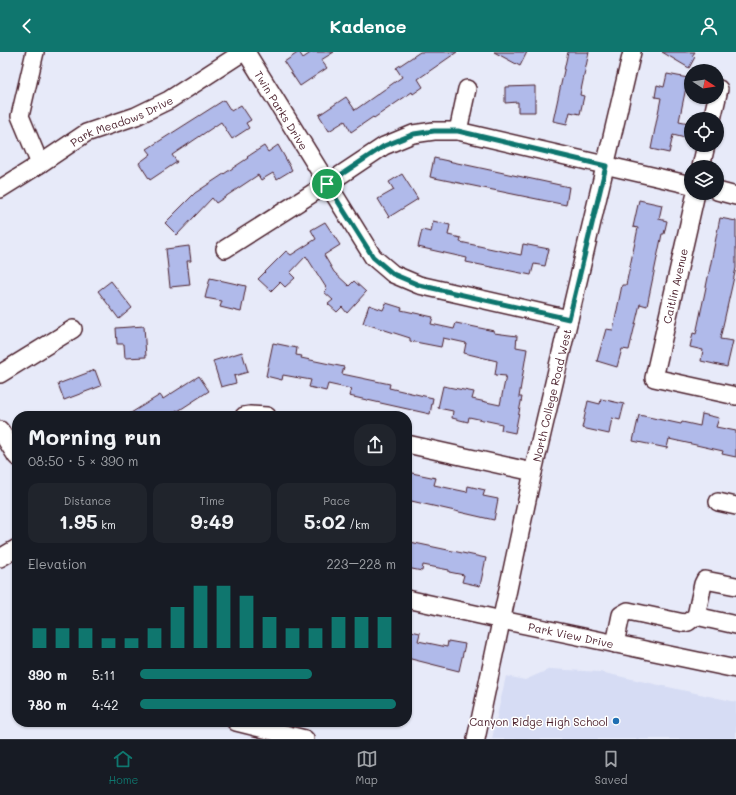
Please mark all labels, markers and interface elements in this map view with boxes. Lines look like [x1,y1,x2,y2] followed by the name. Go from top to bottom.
[330,14,406,38] text: Kadence
[16,15,38,37] icon: back
[698,15,720,37] icon: person
[684,64,724,104] north arrow
[684,64,724,200] map controls
[252,67,312,152] street label: Twin Parks Drive
[67,92,175,149] street label: Park Meadows Drive
[684,112,724,152] button: locate
[684,160,724,200] button: layers
[310,167,344,201] pin
[316,173,338,195] icon: arrive
[659,247,691,325] street label: Caitlin Avenue
[528,327,574,463] street label: North College Road West
[28,422,161,451] text: Morning run
[354,424,396,466] button: share
[28,452,138,469] text: 08:50 · 5 × 390 m
[64,493,111,508] text: Distance
[199,493,225,508] text: Time
[323,493,350,508] text: Pace
[59,508,98,534] text: 1.95
[190,508,234,534] text: 9:49
[304,508,346,534] text: 5:02
[98,517,116,532] text: km
[346,517,370,532] text: /km
[28,555,86,572] text: Elevation
[326,555,396,572] text: 223–228 m
[527,618,615,651] street label: Park View Drive
[28,666,67,683] text: 390 m
[92,666,115,683] text: 5:11
[28,696,67,713] text: 780 m
[92,696,119,713] text: 4:42
[469,714,608,729] place label: Canyon Ridge High School
[611,716,621,726] marker: Canyon Ridge High School
[108,748,138,787] tab: Home
[355,748,378,787] tab: Map
[595,748,627,787] tab: Saved

